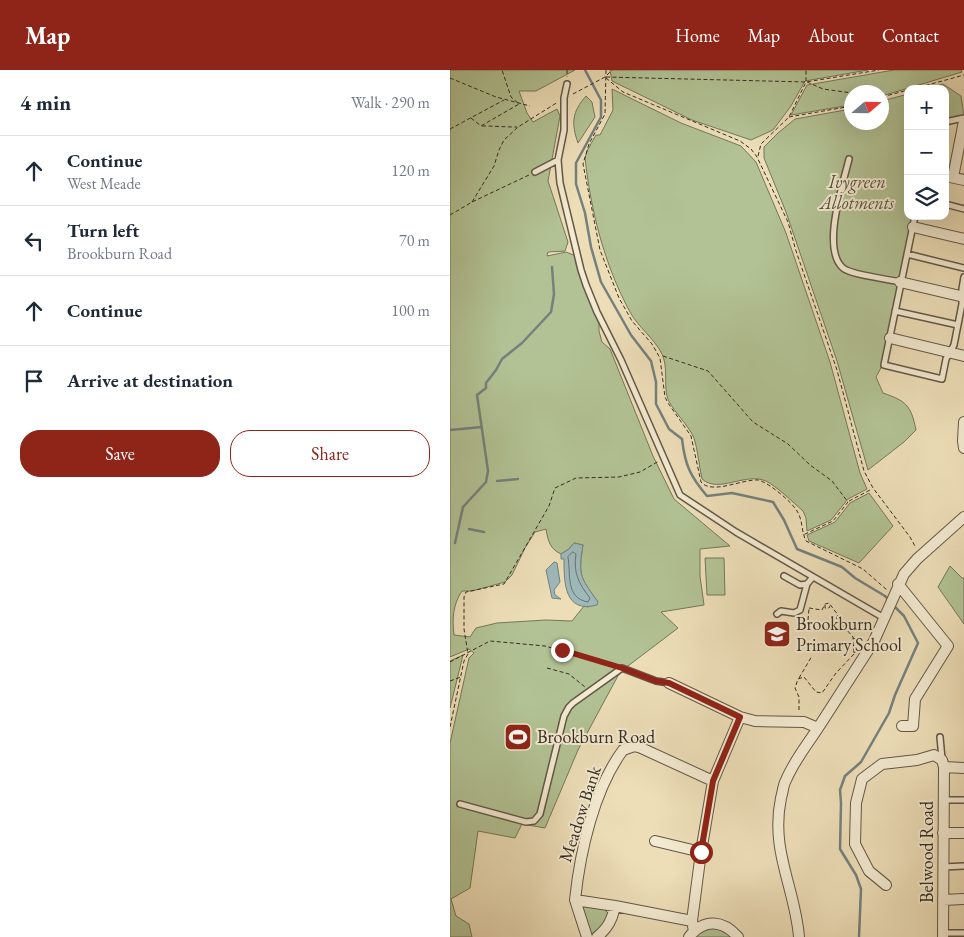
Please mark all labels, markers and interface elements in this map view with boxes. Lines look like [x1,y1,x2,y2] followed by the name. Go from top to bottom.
[25,20,70,51] text: Map
[675,24,720,47] text: Home
[748,24,780,47] text: Map
[808,24,854,47] text: About
[882,24,939,47] text: Contact
[844,85,889,130] north arrow
[904,85,949,220] map controls
[904,85,949,130] button: +
[20,89,71,116] text: 4 min
[351,92,430,113] text: Walk · 290 m
[904,130,949,175] button: −
[67,148,142,173] text: Continue
[20,157,48,185] icon: ahead
[391,160,430,181] text: 120 m
[818,170,895,214] park label: Ivygreen Allotments
[67,173,141,194] text: West Meade
[904,175,949,220] button: layers
[67,218,139,243] text: Turn left
[20,227,48,255] icon: left
[399,230,430,251] text: 70 m
[67,243,172,264] text: Brookburn Road
[20,297,48,325] icon: ahead
[67,298,142,323] text: Continue
[391,300,430,321] text: 100 m
[20,367,48,395] icon: arrive
[67,368,233,393] text: Arrive at destination
[20,430,220,477] button: Save
[230,430,430,477] button: Share
[796,612,902,656] place label: Brookburn Primary School
[762,619,792,649] school or university icon: Brookburn Primary School
[551,639,574,662] route end
[503,722,533,752] sports icon: Brookburn Road
[537,725,656,748] place label: Brookburn Road
[553,762,606,865] street label: Meadow Bank
[915,800,938,903] street label: Belwood Road
[690,841,713,864] route start

